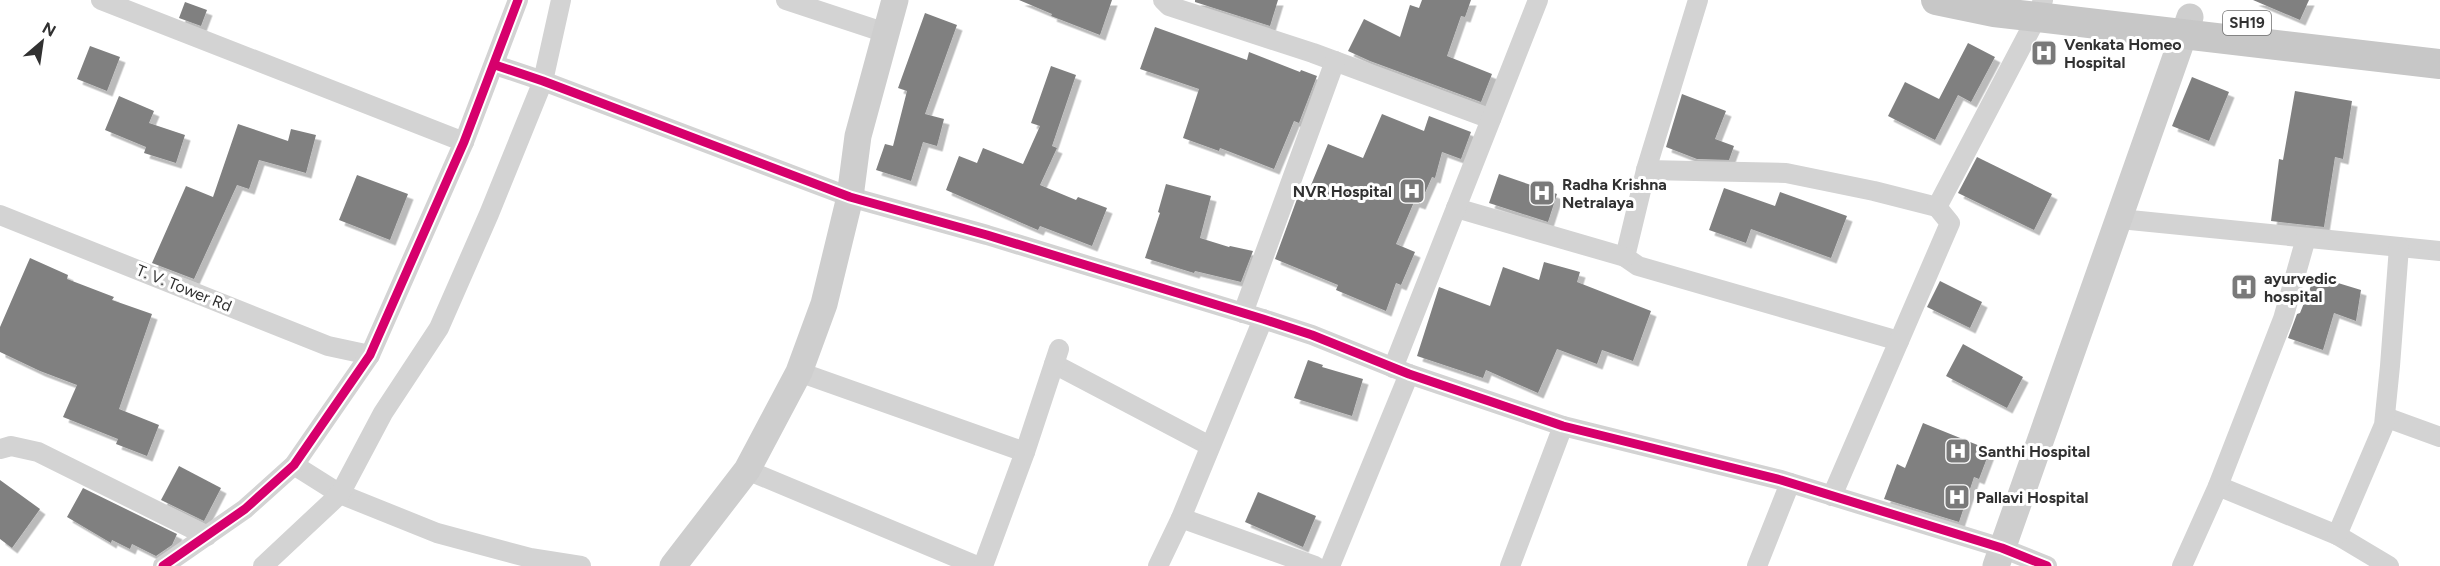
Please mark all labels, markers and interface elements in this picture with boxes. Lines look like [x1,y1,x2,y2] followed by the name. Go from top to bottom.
[2223,11,2271,35] road number: SH19
[12,12,72,72] north arrow
[39,18,59,41] text: N
[2064,35,2182,72] place label: Venkata Homeo Hospital
[2029,38,2059,68] hospital icon: Venkata Homeo Hospital
[1562,175,1667,212] place label: Radha Krishna Netralaya
[1397,176,1427,206] hospital icon: NVR Hospital
[1527,178,1557,208] hospital icon: Radha Krishna Netralaya
[1293,182,1392,201] place label: NVR Hospital
[134,260,234,316] street label: T. V. Tower Rd
[2264,269,2337,306] place label: ayurvedic hospital
[2229,272,2259,302] hospital icon: ayurvedic hospital
[1943,436,1973,466] hospital icon: Santhi Hospital
[1978,442,2090,461] place label: Santhi Hospital
[1942,482,1972,512] hospital icon: Pallavi Hospital
[1976,488,2088,507] place label: Pallavi Hospital

